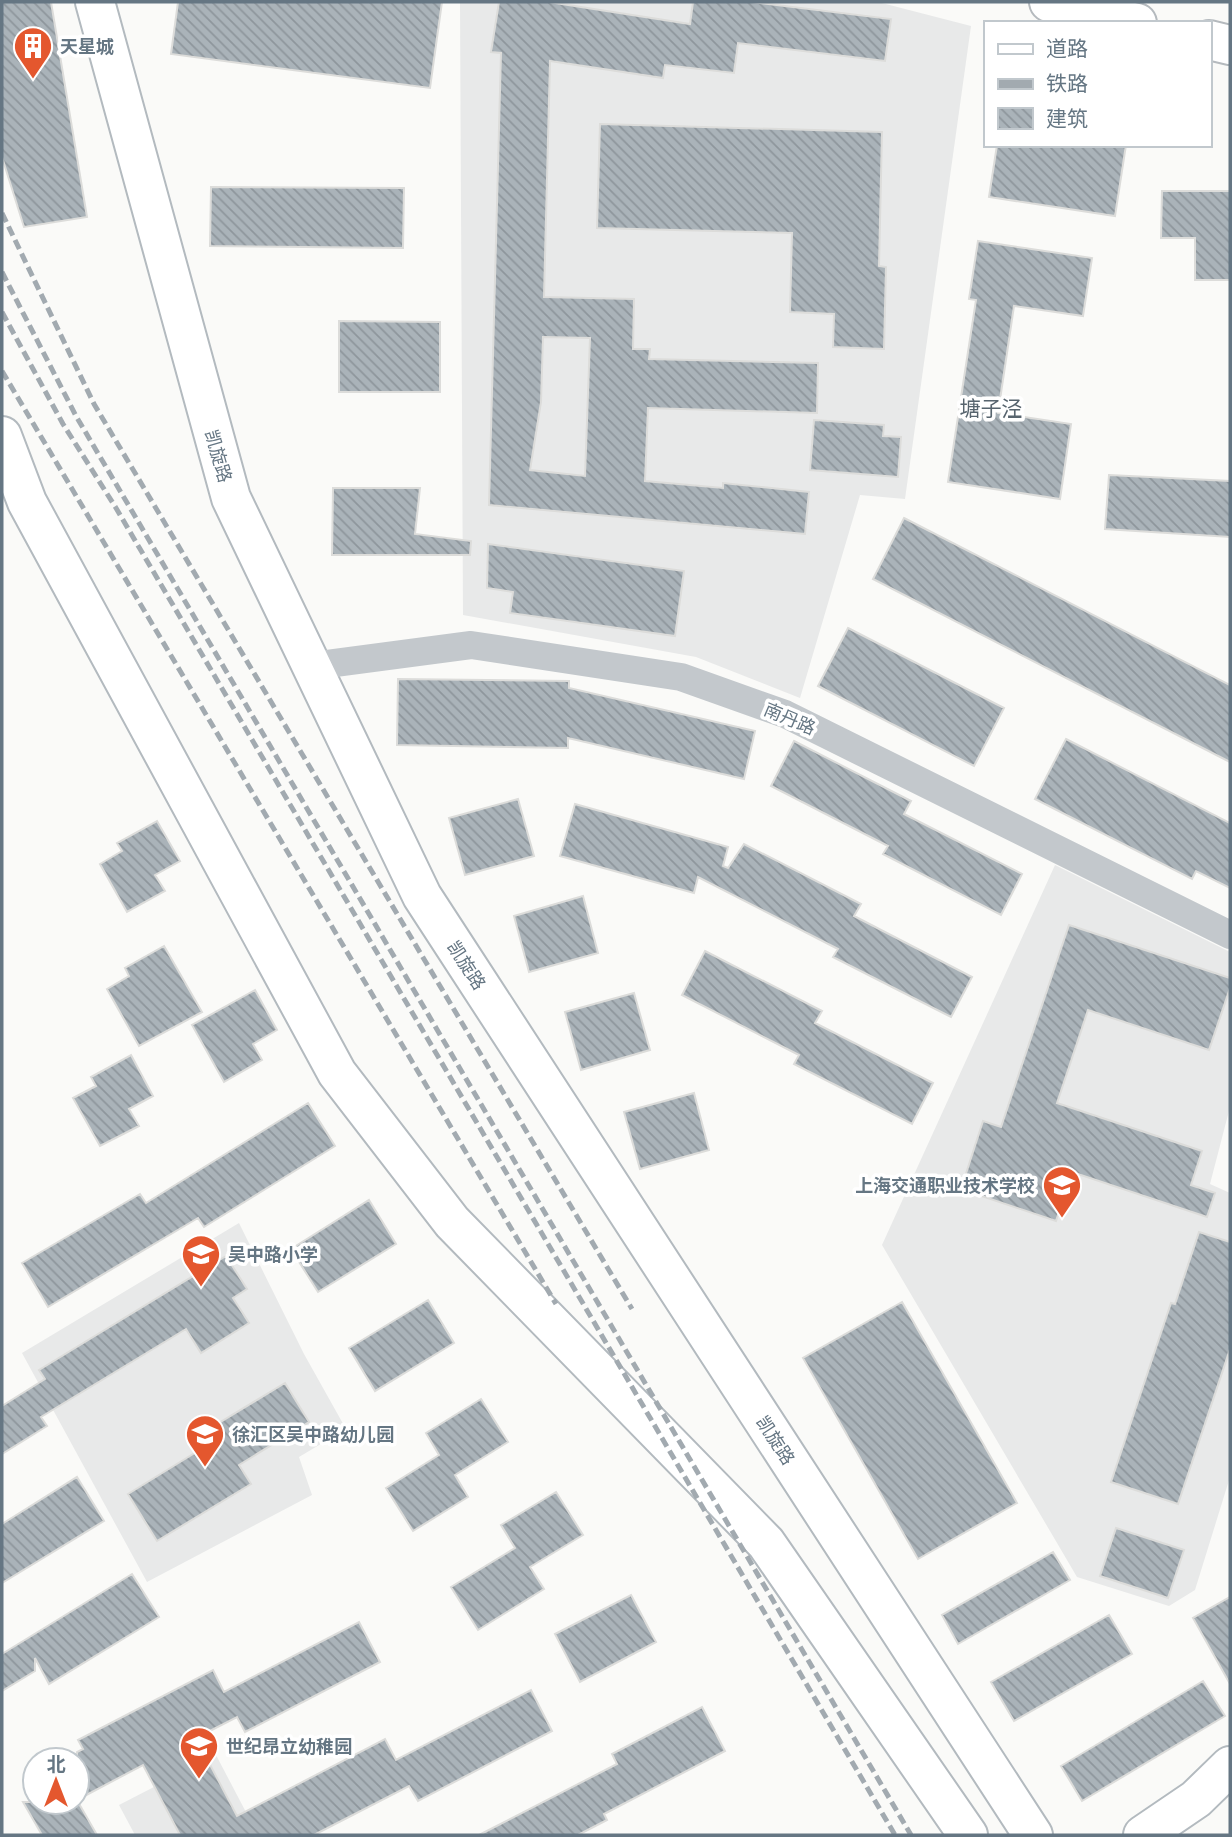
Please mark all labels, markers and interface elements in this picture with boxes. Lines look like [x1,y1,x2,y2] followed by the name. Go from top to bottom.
[984,21,1211,147] legend
[12,25,54,80] building icon: 天星城
[60,35,114,57] place label: 天星城
[1046,35,1088,60] text: 道路
[1046,70,1088,95] text: 铁路
[1046,105,1088,130] text: 建筑
[960,395,1023,420] district label: 塘子泾
[201,427,237,485] street label: 凯旋路
[761,697,819,739] street label: 南丹路
[443,936,491,994] street label: 凯旋路
[1041,1164,1083,1219] school or university icon: 上海交通职业技术学校
[855,1174,1035,1196] place label: 上海交通职业技术学校
[180,1233,222,1288] school or university icon: 吴中路小学
[228,1243,318,1265] place label: 吴中路小学
[752,1411,800,1469] street label: 凯旋路
[184,1413,226,1468] school or university icon: 徐汇区吴中路幼儿园
[232,1423,394,1445] place label: 徐汇区吴中路幼儿园
[178,1725,220,1780] school or university icon: 世纪昂立幼稚园
[226,1735,352,1757] place label: 世纪昂立幼稚园
[21,1746,91,1816] north arrow
[46,1752,66,1775] text: 北

